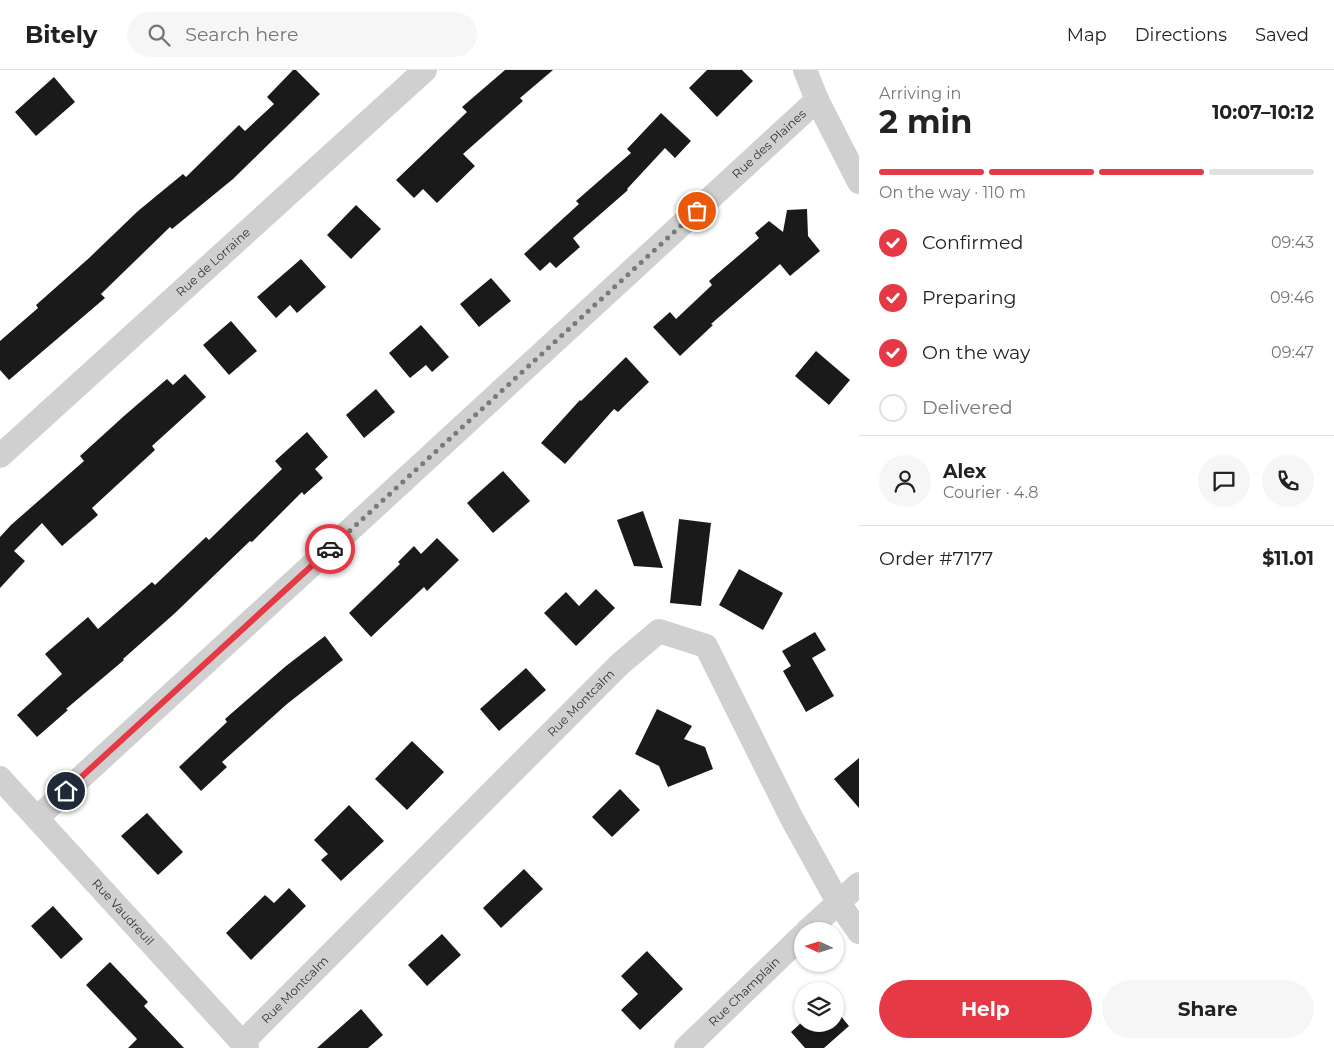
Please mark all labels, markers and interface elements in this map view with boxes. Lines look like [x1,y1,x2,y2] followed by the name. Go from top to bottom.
[127,12,477,57] search box
[25,20,97,49] text: Bitely
[145,21,173,49] icon: search
[185,23,298,46] text: Search here
[1067,24,1107,46] text: Map
[1135,24,1227,46] text: Directions
[1255,24,1309,46] text: Saved
[879,84,961,103] text: Arriving in
[1212,101,1314,124] text: 10:07–10:12
[879,102,972,141] text: 2 min
[729,106,809,181] street label: Rue des Plaines
[879,183,1026,202] text: On the way · 110 m
[676,190,718,232] pin
[683,197,711,225] icon: bag
[173,225,253,299] street label: Rue de Lorraine
[879,229,907,257] icon: check
[922,231,1023,254] text: Confirmed
[1271,233,1314,252] text: 09:43
[879,284,907,312] icon: check
[922,286,1017,309] text: Preparing
[1270,288,1314,307] text: 09:46
[879,339,907,367] icon: check
[922,341,1030,364] text: On the way
[1271,343,1314,362] text: 09:47
[922,396,1013,419] text: Delivered
[879,455,931,507] button: person
[1198,455,1250,507] button: chat
[1262,455,1314,507] button: phone
[943,460,986,483] text: Alex
[943,483,1039,502] text: Courier · 4.8
[305,524,355,574] courier
[316,535,344,563] icon: car
[879,547,993,570] text: Order #7177
[1262,547,1314,570] text: $11.01
[544,666,617,740] street label: Rue Montcalm
[45,770,87,812] pin
[52,777,80,805] icon: home
[89,876,157,948] street label: Rue Vaudreuil
[794,922,844,972] north arrow
[794,922,844,1032] map controls
[258,953,331,1026] street label: Rue Montcalm
[705,954,783,1029] street label: Rue Champlain
[879,980,1092,1038] button: Help
[1102,980,1314,1038] button: Share
[794,982,844,1032] button: layers

